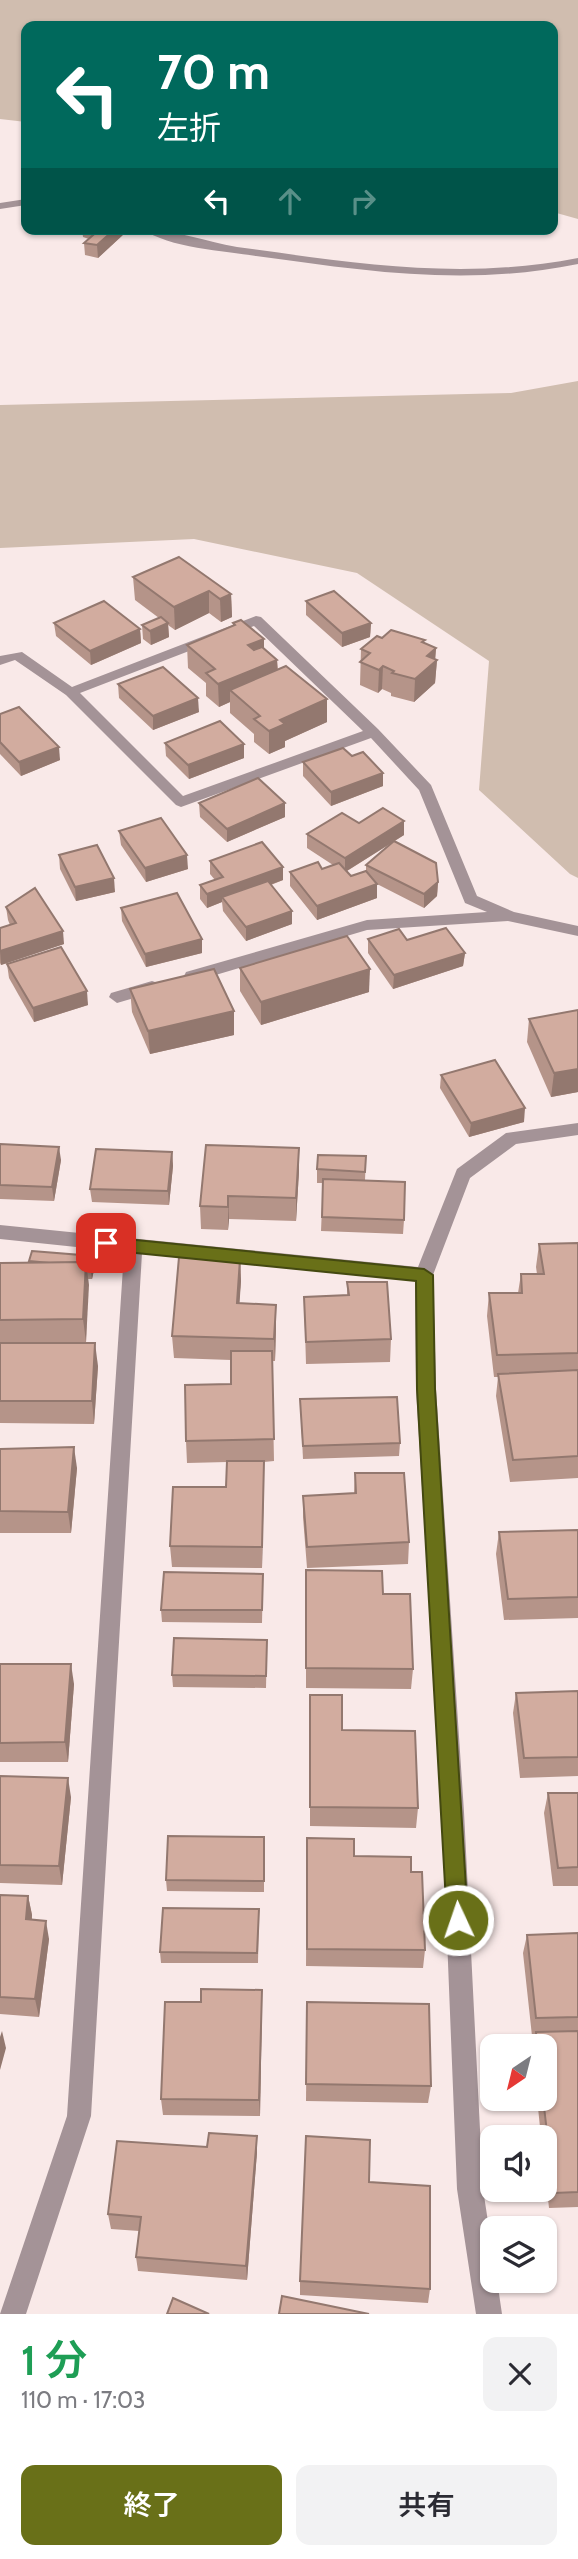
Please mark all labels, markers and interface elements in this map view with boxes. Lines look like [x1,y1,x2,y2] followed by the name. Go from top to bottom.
[157,42,270,101] text: 70 m
[42,49,133,140] icon: left
[157,108,221,147] text: 左折
[198,182,236,220] icon: left
[271,182,309,220] icon: ahead
[344,182,382,220] icon: right
[76,1213,136,1273] pin
[87,1224,125,1262] icon: arrive
[421,1883,495,1957] position arrow
[480,2034,556,2110] north arrow
[480,2034,557,2293] map controls
[480,2125,557,2202] button: sound
[480,2216,557,2293] button: layers
[21,2334,87,2386] text: 1 分
[483,2337,557,2411] button: close
[21,2386,146,2414] text: 110 m · 17:03
[21,2465,282,2545] button: 終了
[296,2465,557,2545] button: 共有

